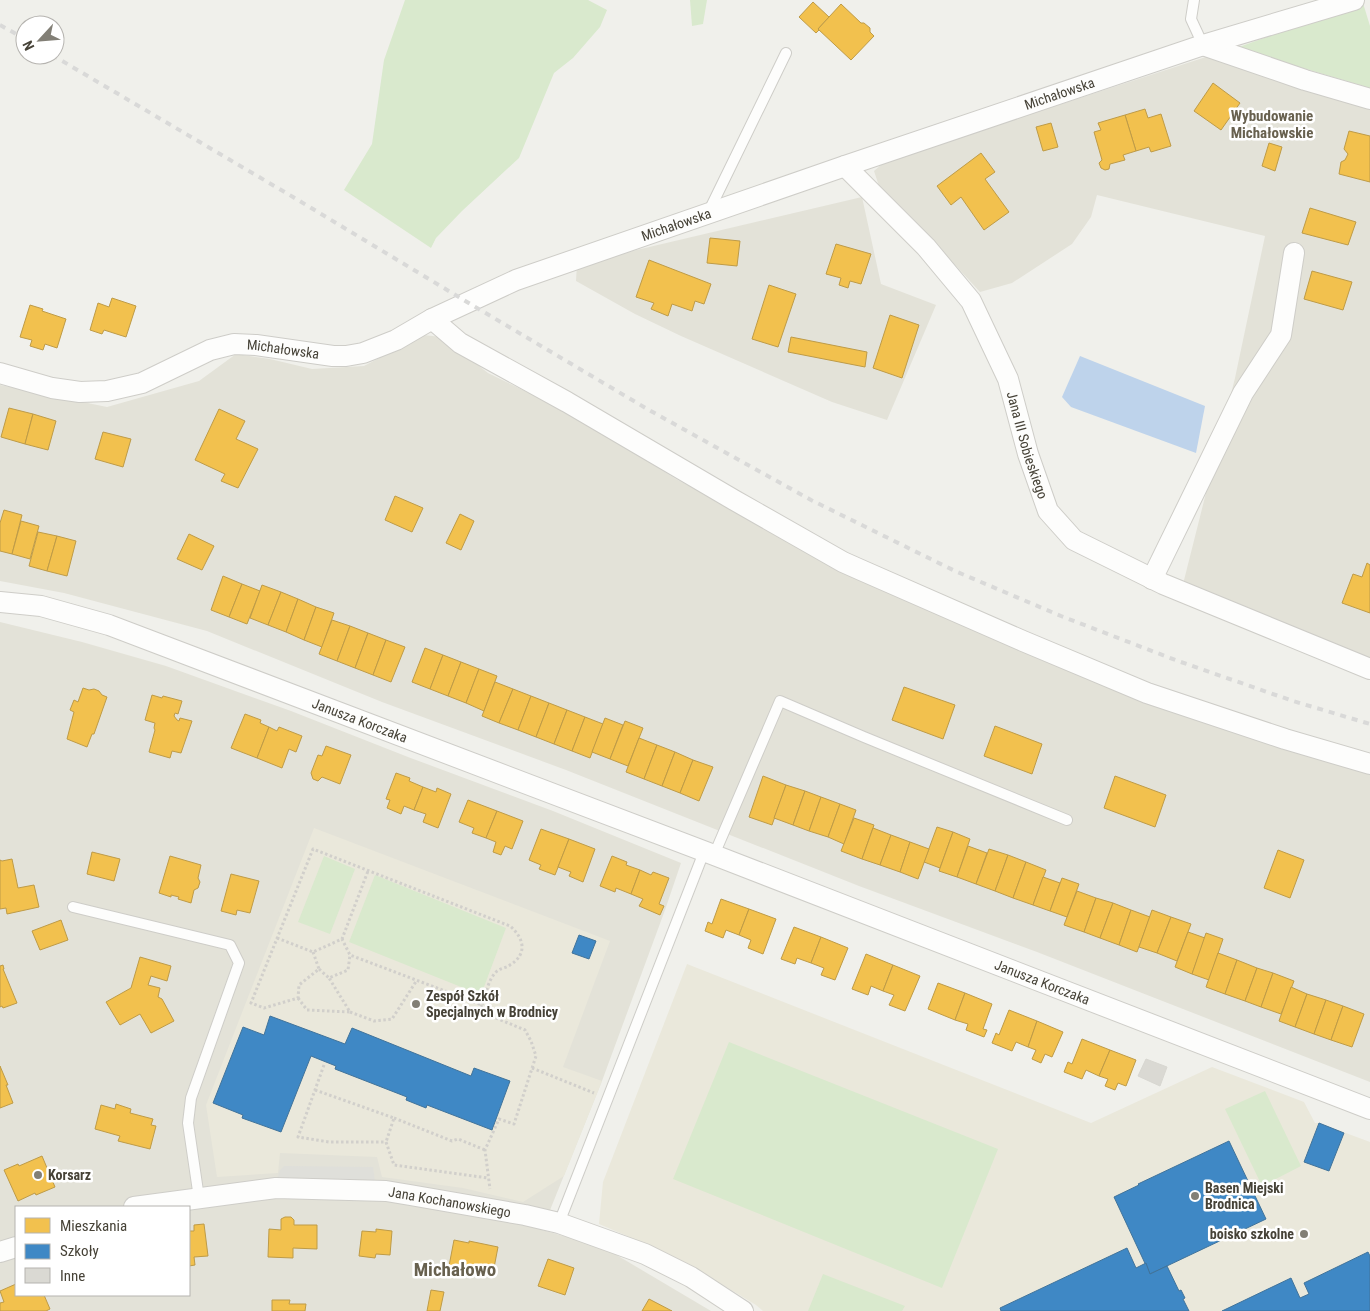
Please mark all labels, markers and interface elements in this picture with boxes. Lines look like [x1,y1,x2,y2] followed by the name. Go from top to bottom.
[15,15,65,65] north arrow
[19,38,37,53] text: N
[1022,74,1096,113] street label: Michałowska
[1231,107,1313,142] district label: Wybudowanie Michałowskie
[639,205,713,244] street label: Michałowska
[247,337,320,362] street label: Michałowska
[1004,390,1051,501] street label: Jana III Sobieskiego
[310,695,410,746] street label: Janusza Korczaka
[992,956,1092,1008] street label: Janusza Korczaka
[426,988,559,1020] place label: Zespół Szkół Specjalnych w Brodnicy
[410,998,422,1010] marker: Zespół Szkół Specjalnych w Brodnicy
[48,1167,91,1183] place label: Korsarz
[32,1169,44,1181] marker: Korsarz
[1205,1180,1283,1212] place label: Basen Miejski Brodnica
[387,1184,512,1220] street label: Jana Kochanowskiego
[1189,1190,1201,1202] marker: Basen Miejski Brodnica
[15,1206,190,1296] legend
[60,1217,127,1235] text: Mieszkania
[1210,1226,1294,1242] place label: boisko szkolne
[1298,1228,1310,1240] marker: boisko szkolne
[60,1242,99,1260] text: Szkoły
[414,1258,496,1281] district label: Michałowo
[60,1267,85,1285] text: Inne

